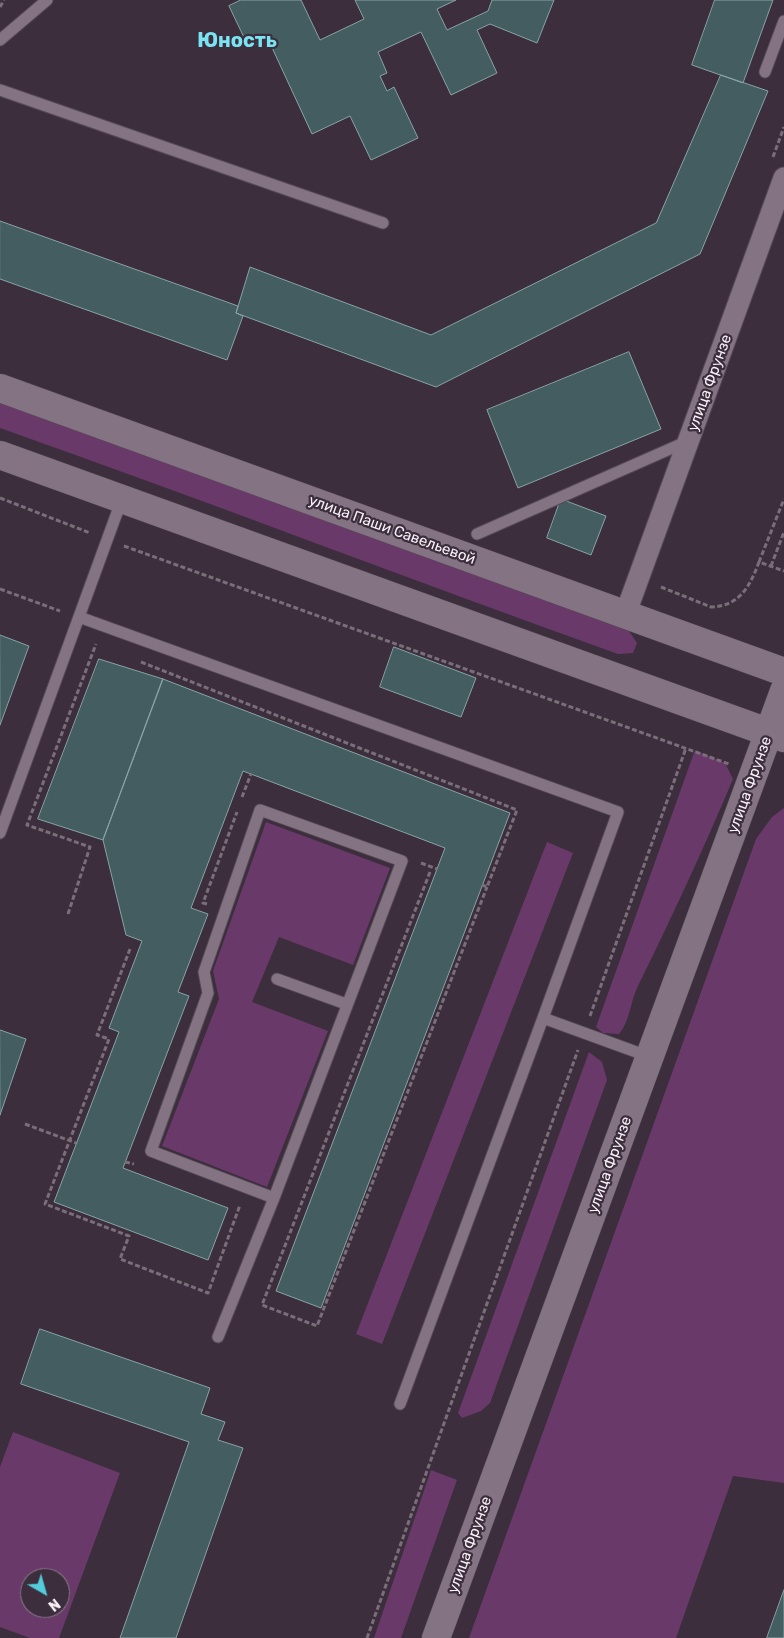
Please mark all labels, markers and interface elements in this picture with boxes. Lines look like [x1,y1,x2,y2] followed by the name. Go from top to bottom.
[197,29,277,53] district label: Юность
[684,332,736,434] street label: улица Фрунзе
[306,491,478,569] street label: улица Паши Савельевой
[724,734,776,836] street label: улица Фрунзе
[584,1114,636,1216] street label: улица Фрунзе
[444,1494,496,1596] street label: улица Фрунзе
[20,1568,70,1618] north arrow
[45,1595,63,1614] text: N

